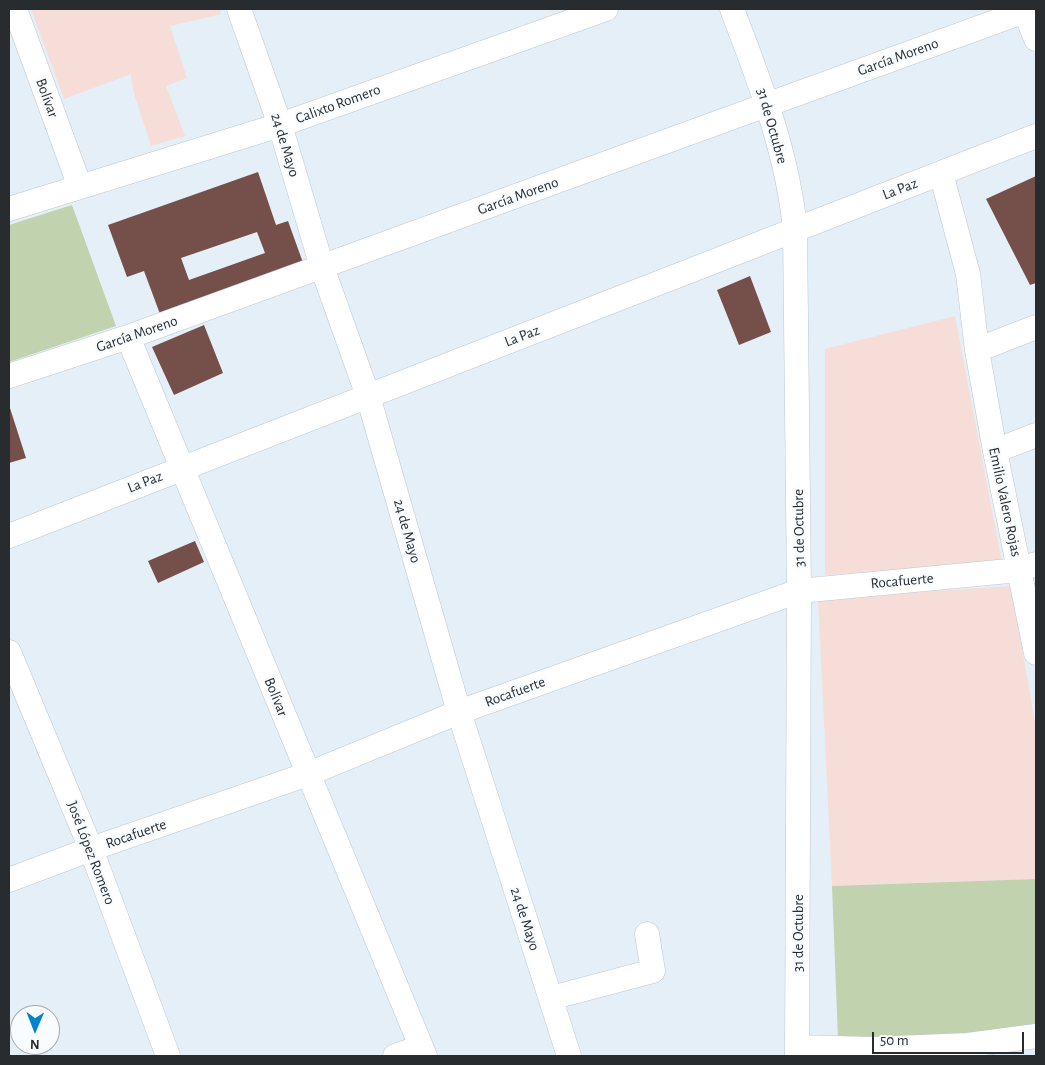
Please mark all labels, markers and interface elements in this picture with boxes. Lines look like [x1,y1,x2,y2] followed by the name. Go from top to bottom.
[855,34,941,80] street label: García Moreno
[32,76,62,120] street label: Bolívar
[293,80,383,128] street label: Calixto Romero
[753,86,791,166] street label: 31 de Octubre
[267,111,303,179] street label: 24 de Mayo
[475,173,561,219] street label: García Moreno
[880,174,920,204] street label: La Paz
[94,312,180,356] street label: García Moreno
[502,321,542,351] street label: La Paz
[985,446,1025,558] street label: Emilio Valero Rojas
[125,467,165,497] street label: La Paz
[789,489,809,567] street label: 31 de Octubre
[389,497,425,565] street label: 24 de Mayo
[870,569,934,593] street label: Rocafuerte
[482,673,548,711] street label: Rocafuerte
[260,675,292,719] street label: Bolívar
[63,799,119,907] street label: José López Romero
[103,815,169,853] street label: Rocafuerte
[506,885,544,953] street label: 24 de Mayo
[789,894,807,972] street label: 31 de Octubre
[10,1005,60,1055] north arrow
[875,1022,1028,1054] scale bar
[880,1033,909,1048] text: 50 m
[30,1037,40,1051] text: N

